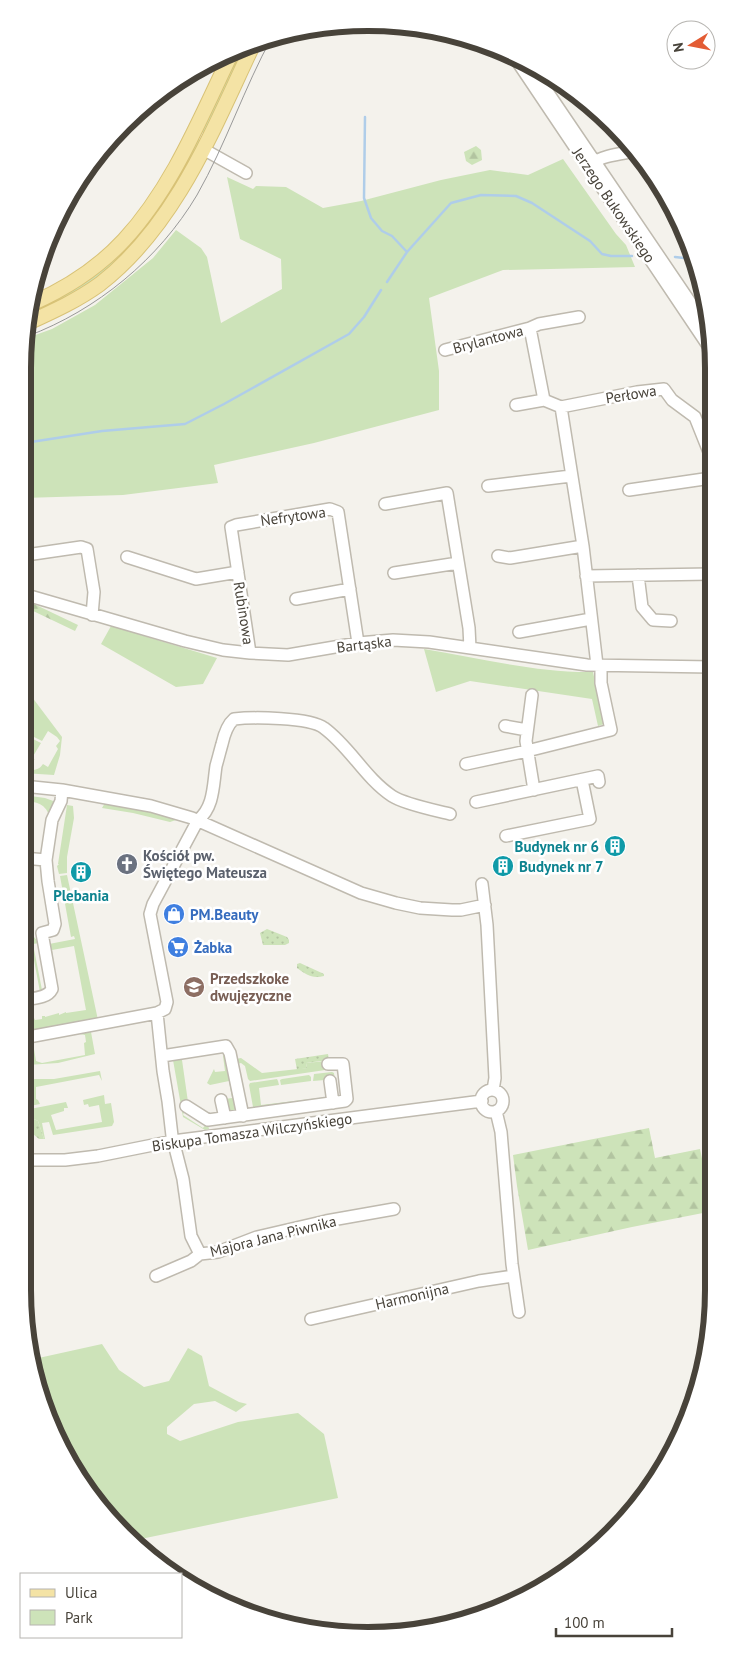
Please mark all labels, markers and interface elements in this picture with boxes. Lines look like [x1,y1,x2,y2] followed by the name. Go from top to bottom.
[666,20,716,70] north arrow
[669,41,688,53] text: N
[568,143,660,266] street label: Jerzego Bukowskiego
[451,320,525,358] street label: Brylantowa
[604,381,658,407] street label: Perłowa
[259,502,327,530] street label: Nefrytowa
[230,580,258,646] street label: Rubinowa
[335,631,393,657] street label: Bartąska
[603,834,627,858] building icon: Budynek nr 6
[515,837,599,856] place label: Budynek nr 6
[143,846,267,882] place label: Kościół pw. Świętego Mateusza
[115,852,139,876] church icon: Kościół pw. Świętego Mateusza
[491,854,515,878] building icon: Budynek nr 7
[519,857,603,876] place label: Budynek nr 7
[69,860,93,884] building icon: Plebania
[53,886,109,905] place label: Plebania
[162,902,186,926] shop icon: PM.Beauty
[190,905,259,924] place label: PM.Beauty
[166,935,190,959] supermarket icon: Żabka
[194,938,232,957] place label: Żabka
[210,969,292,1005] place label: Przedszkoke dwujęzyczne
[182,975,206,999] school or university icon: Przedszkoke dwujęzyczne
[151,1109,353,1155] street label: Biskupa Tomasza Wilczyńskiego
[208,1211,338,1261] street label: Majora Jana Piwnika
[373,1278,451,1314] street label: Harmonijna
[20,1573,182,1638] legend
[65,1583,97,1602] text: Ulica
[556,1606,672,1638] scale bar
[65,1608,93,1627] text: Park
[564,1613,605,1632] text: 100 m

